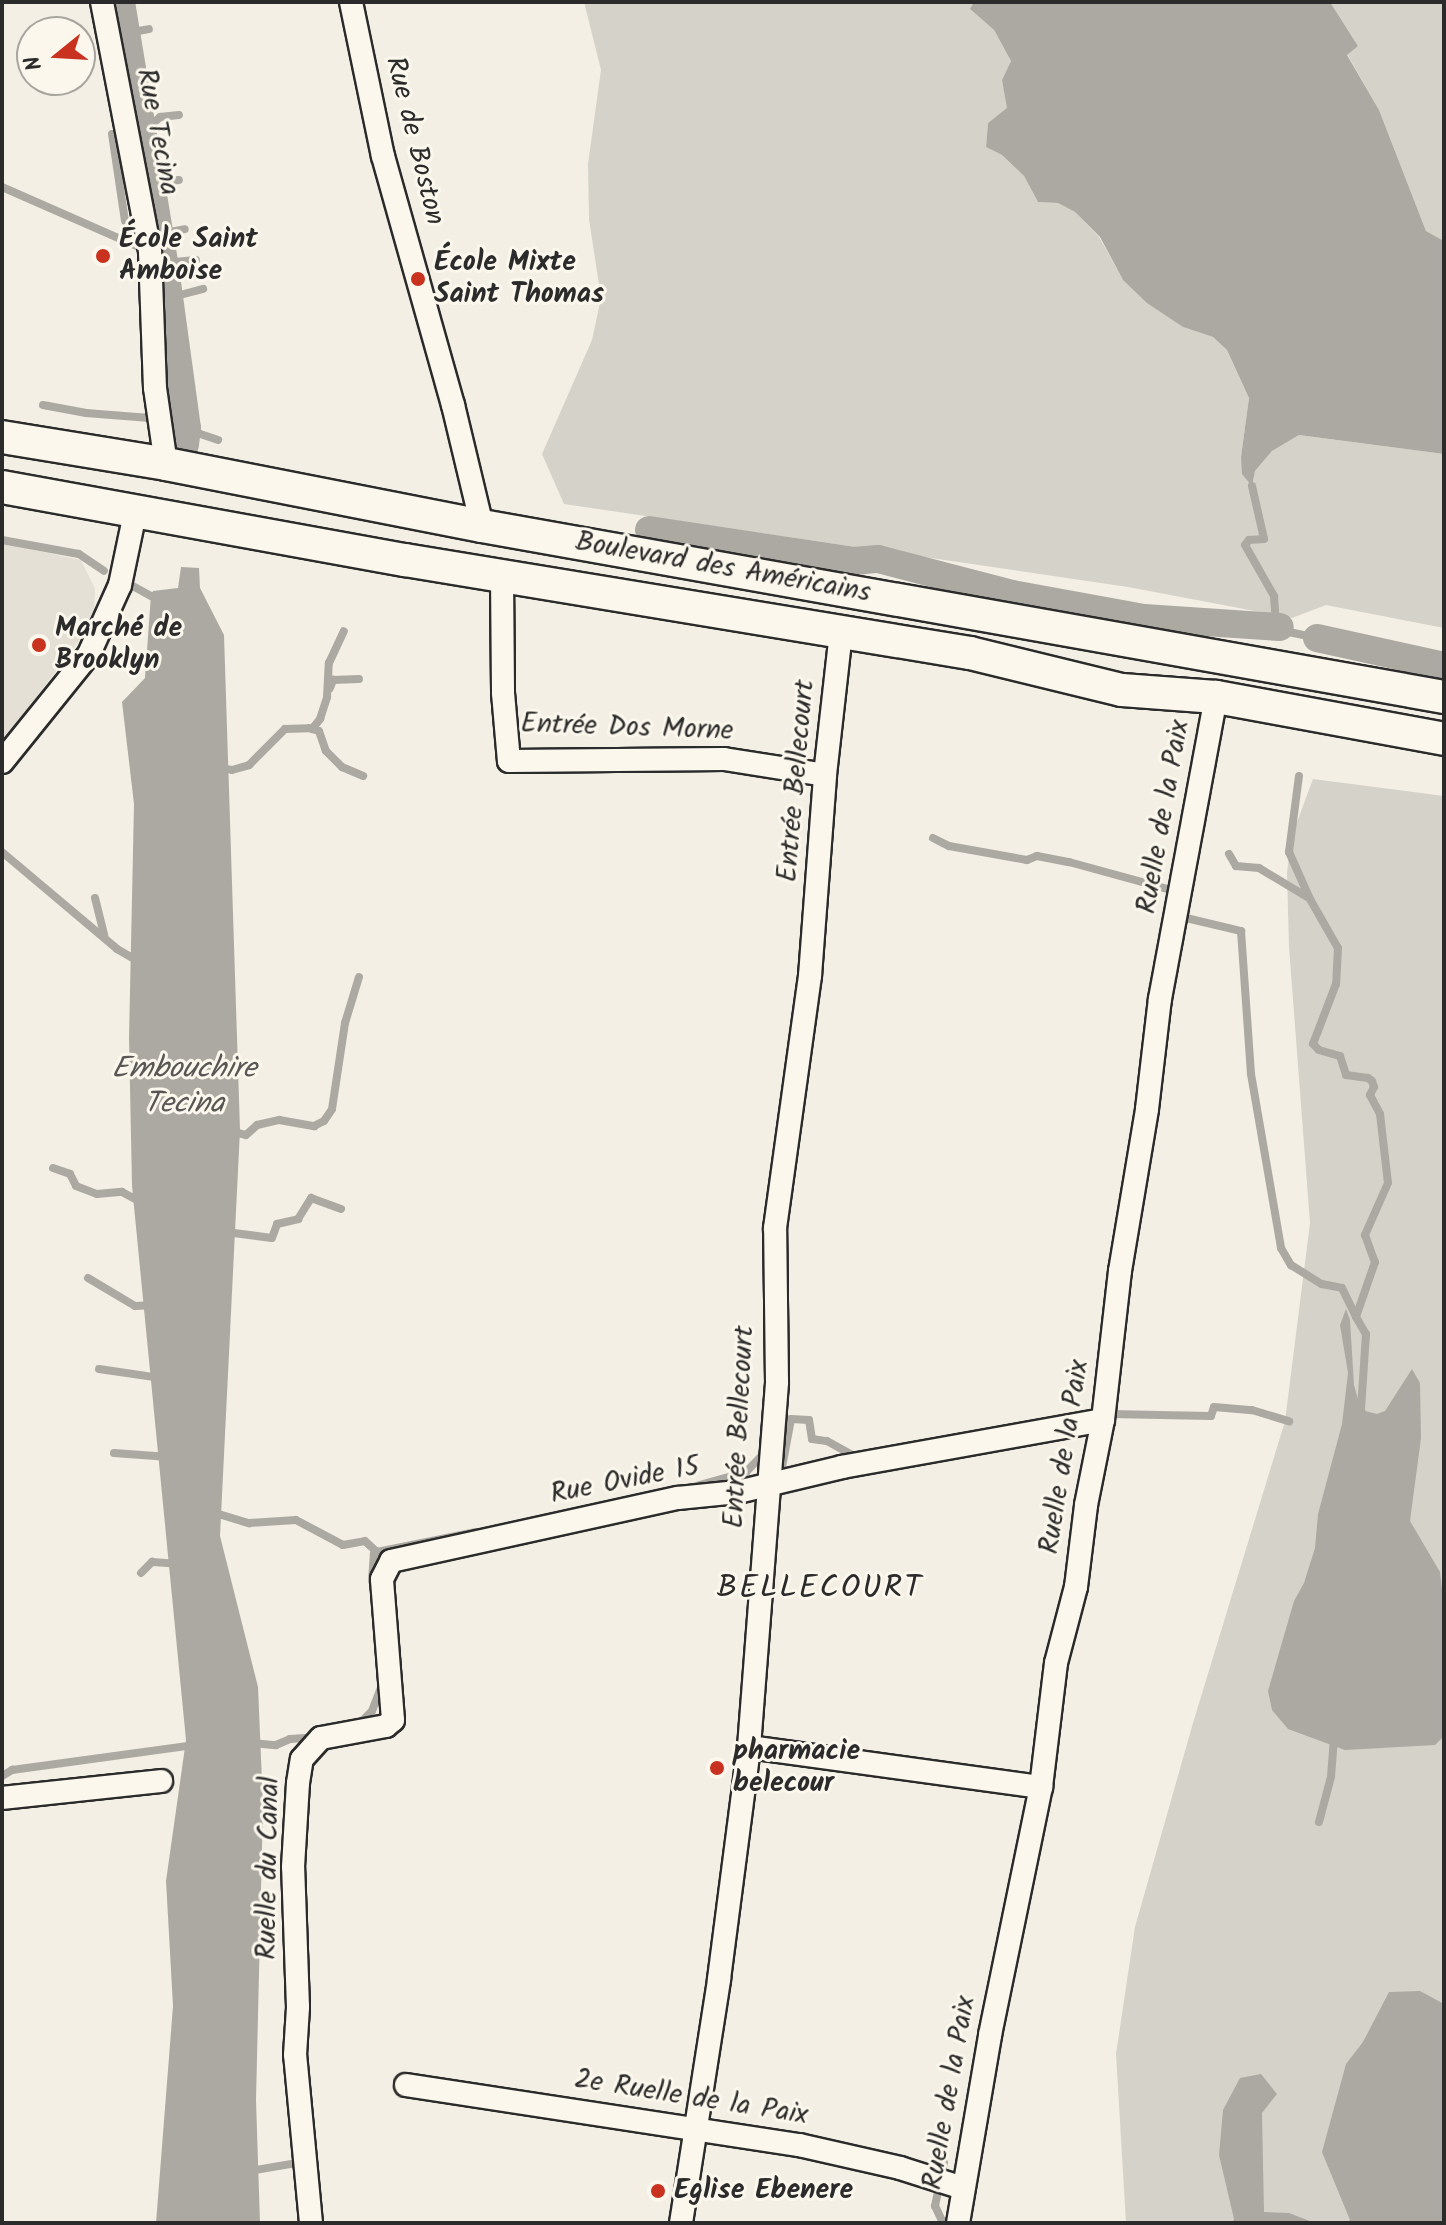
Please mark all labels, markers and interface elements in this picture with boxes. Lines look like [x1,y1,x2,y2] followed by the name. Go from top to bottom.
[16,16,96,96] north arrow
[16,51,53,75] text: N
[377,53,451,229] street label: Rue de Boston
[128,66,186,198] street label: Rue Tecina
[119,223,258,289] place label: École Saint Amboise
[434,246,604,312] place label: École Mixte Saint Thomas
[94,247,112,265] marker: École Saint Amboise
[409,270,427,288] marker: École Mixte Saint Thomas
[573,525,873,611] street label: Boulevard des Américains
[55,612,182,678] place label: Marché de Brooklyn
[30,636,48,654] marker: Marché de Brooklyn
[771,678,823,884] street label: Entrée Bellecourt
[520,707,734,749] street label: Entrée Dos Morne
[1130,718,1198,916] street label: Ruelle de la Paix
[111,1051,257,1122] water label: Embouchire Tecina
[718,1325,762,1529] street label: Entrée Bellecourt
[1033,1358,1097,1556] street label: Ruelle de la Paix
[548,1450,702,1512] street label: Rue Ovide 15
[717,1570,923,1608] district label: BELLECOURT
[733,1735,860,1801] place label: pharmacie belecour
[708,1759,726,1777] marker: pharmacie belecour
[251,1776,287,1960] street label: Ruelle du Canal
[916,1994,984,2192] street label: Ruelle de la Paix
[572,2063,810,2133] street label: 2e Ruelle de la Paix
[674,2174,853,2208] place label: Eglise Ebenere
[649,2182,667,2200] marker: Eglise Ebenere

